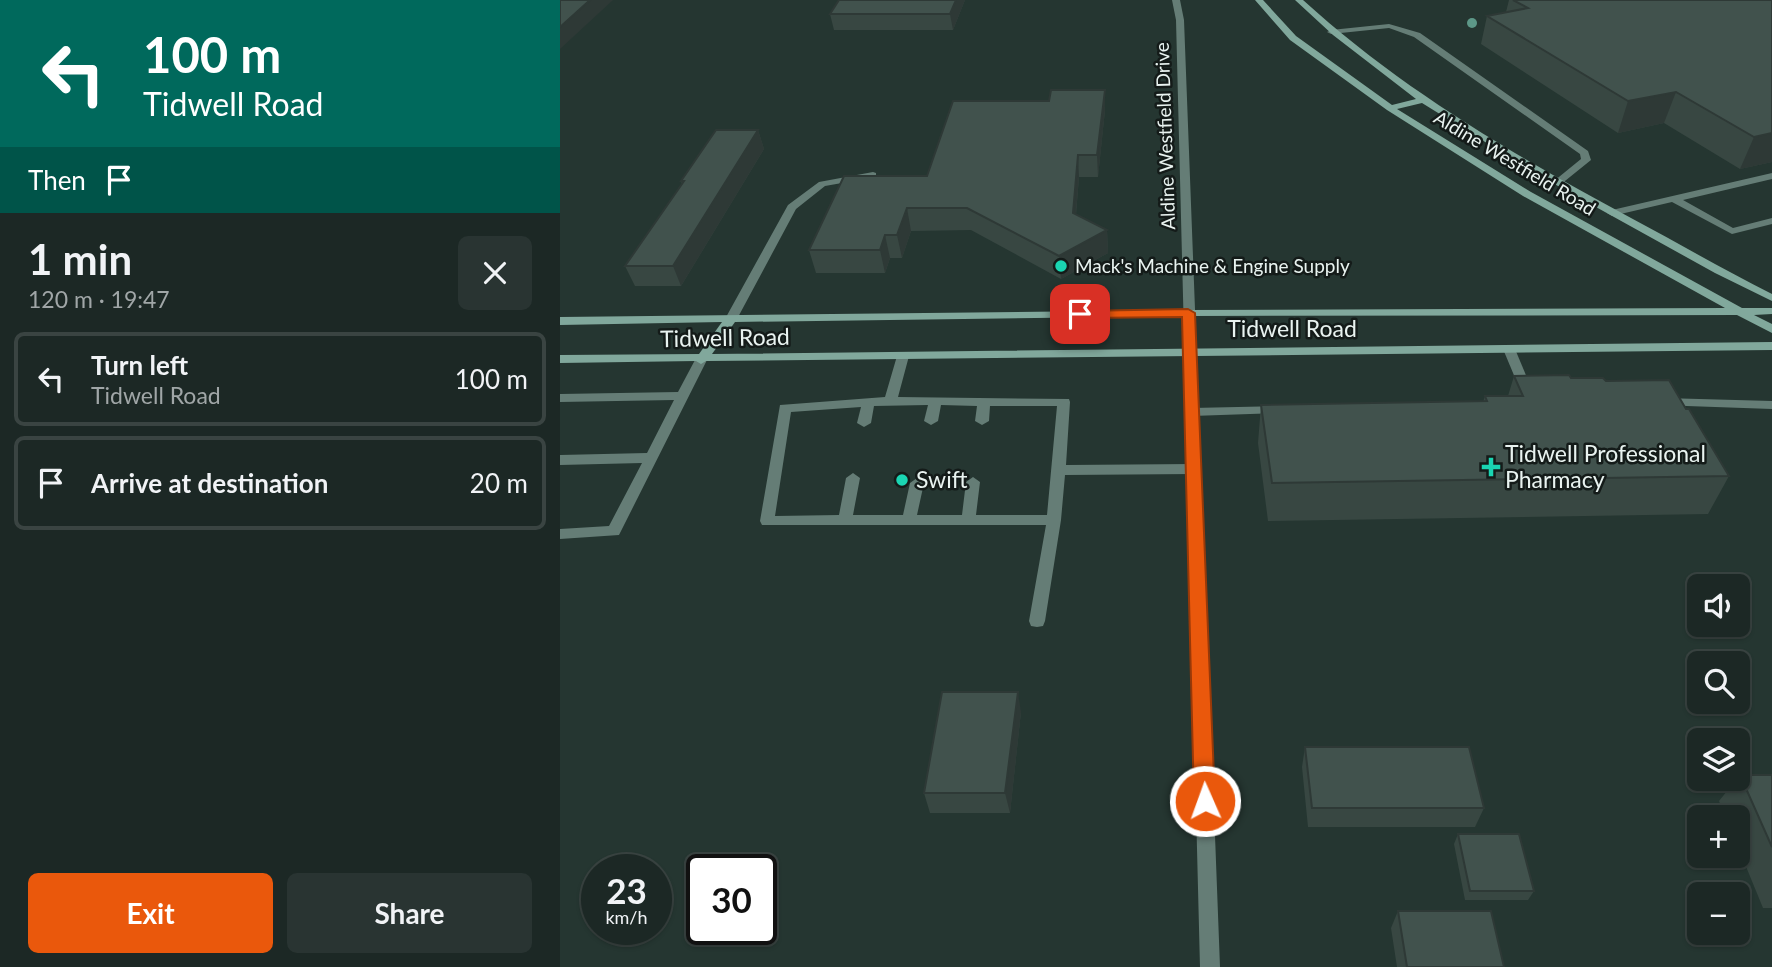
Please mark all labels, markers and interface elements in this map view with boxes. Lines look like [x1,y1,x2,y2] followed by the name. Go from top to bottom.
[143,25,281,83] text: 100 m
[28,28,119,119] icon: left
[1150,42,1179,230] street label: Aldine Westfield Drive
[143,84,323,123] text: Tidwell Road
[1430,105,1600,220] street label: Aldine Westfield Road
[100,161,138,199] icon: arrive
[28,164,86,196] text: Then
[28,234,132,284] text: 1 min
[458,236,532,310] button: close
[1075,254,1350,277] place label: Mack's Machine & Engine Supply
[1053,258,1069,274] marker: Mack's Machine & Engine Supply
[1050,284,1110,344] pin
[28,285,170,313] text: 120 m · 19:47
[1061,295,1099,333] icon: arrive
[1227,314,1357,342] street label: Tidwell Road
[660,322,790,352] street label: Tidwell Road
[91,349,188,381] text: Turn left
[32,360,70,398] icon: left
[455,363,528,395] text: 100 m
[91,381,221,409] text: Tidwell Road
[1505,439,1706,493] place label: Tidwell Professional Pharmacy
[1483,459,1499,475] marker: Tidwell Professional Pharmacy
[32,464,70,502] icon: arrive
[916,465,968,493] place label: Swift
[91,467,328,499] text: Arrive at destination
[470,467,528,499] text: 20 m
[894,472,910,488] marker: Swift
[1687,574,1750,945] map controls
[1687,574,1750,637] button: sound
[1687,651,1750,714] button: search
[1687,728,1750,791] button: layers
[1168,764,1242,838] position arrow
[1687,805,1750,868] button: +
[686,854,777,945] speed limit sign: 30
[606,869,647,911] text: 23
[28,873,273,953] button: Exit
[287,873,532,953] button: Share
[1687,882,1750,945] button: −
[605,906,648,928] text: km/h

